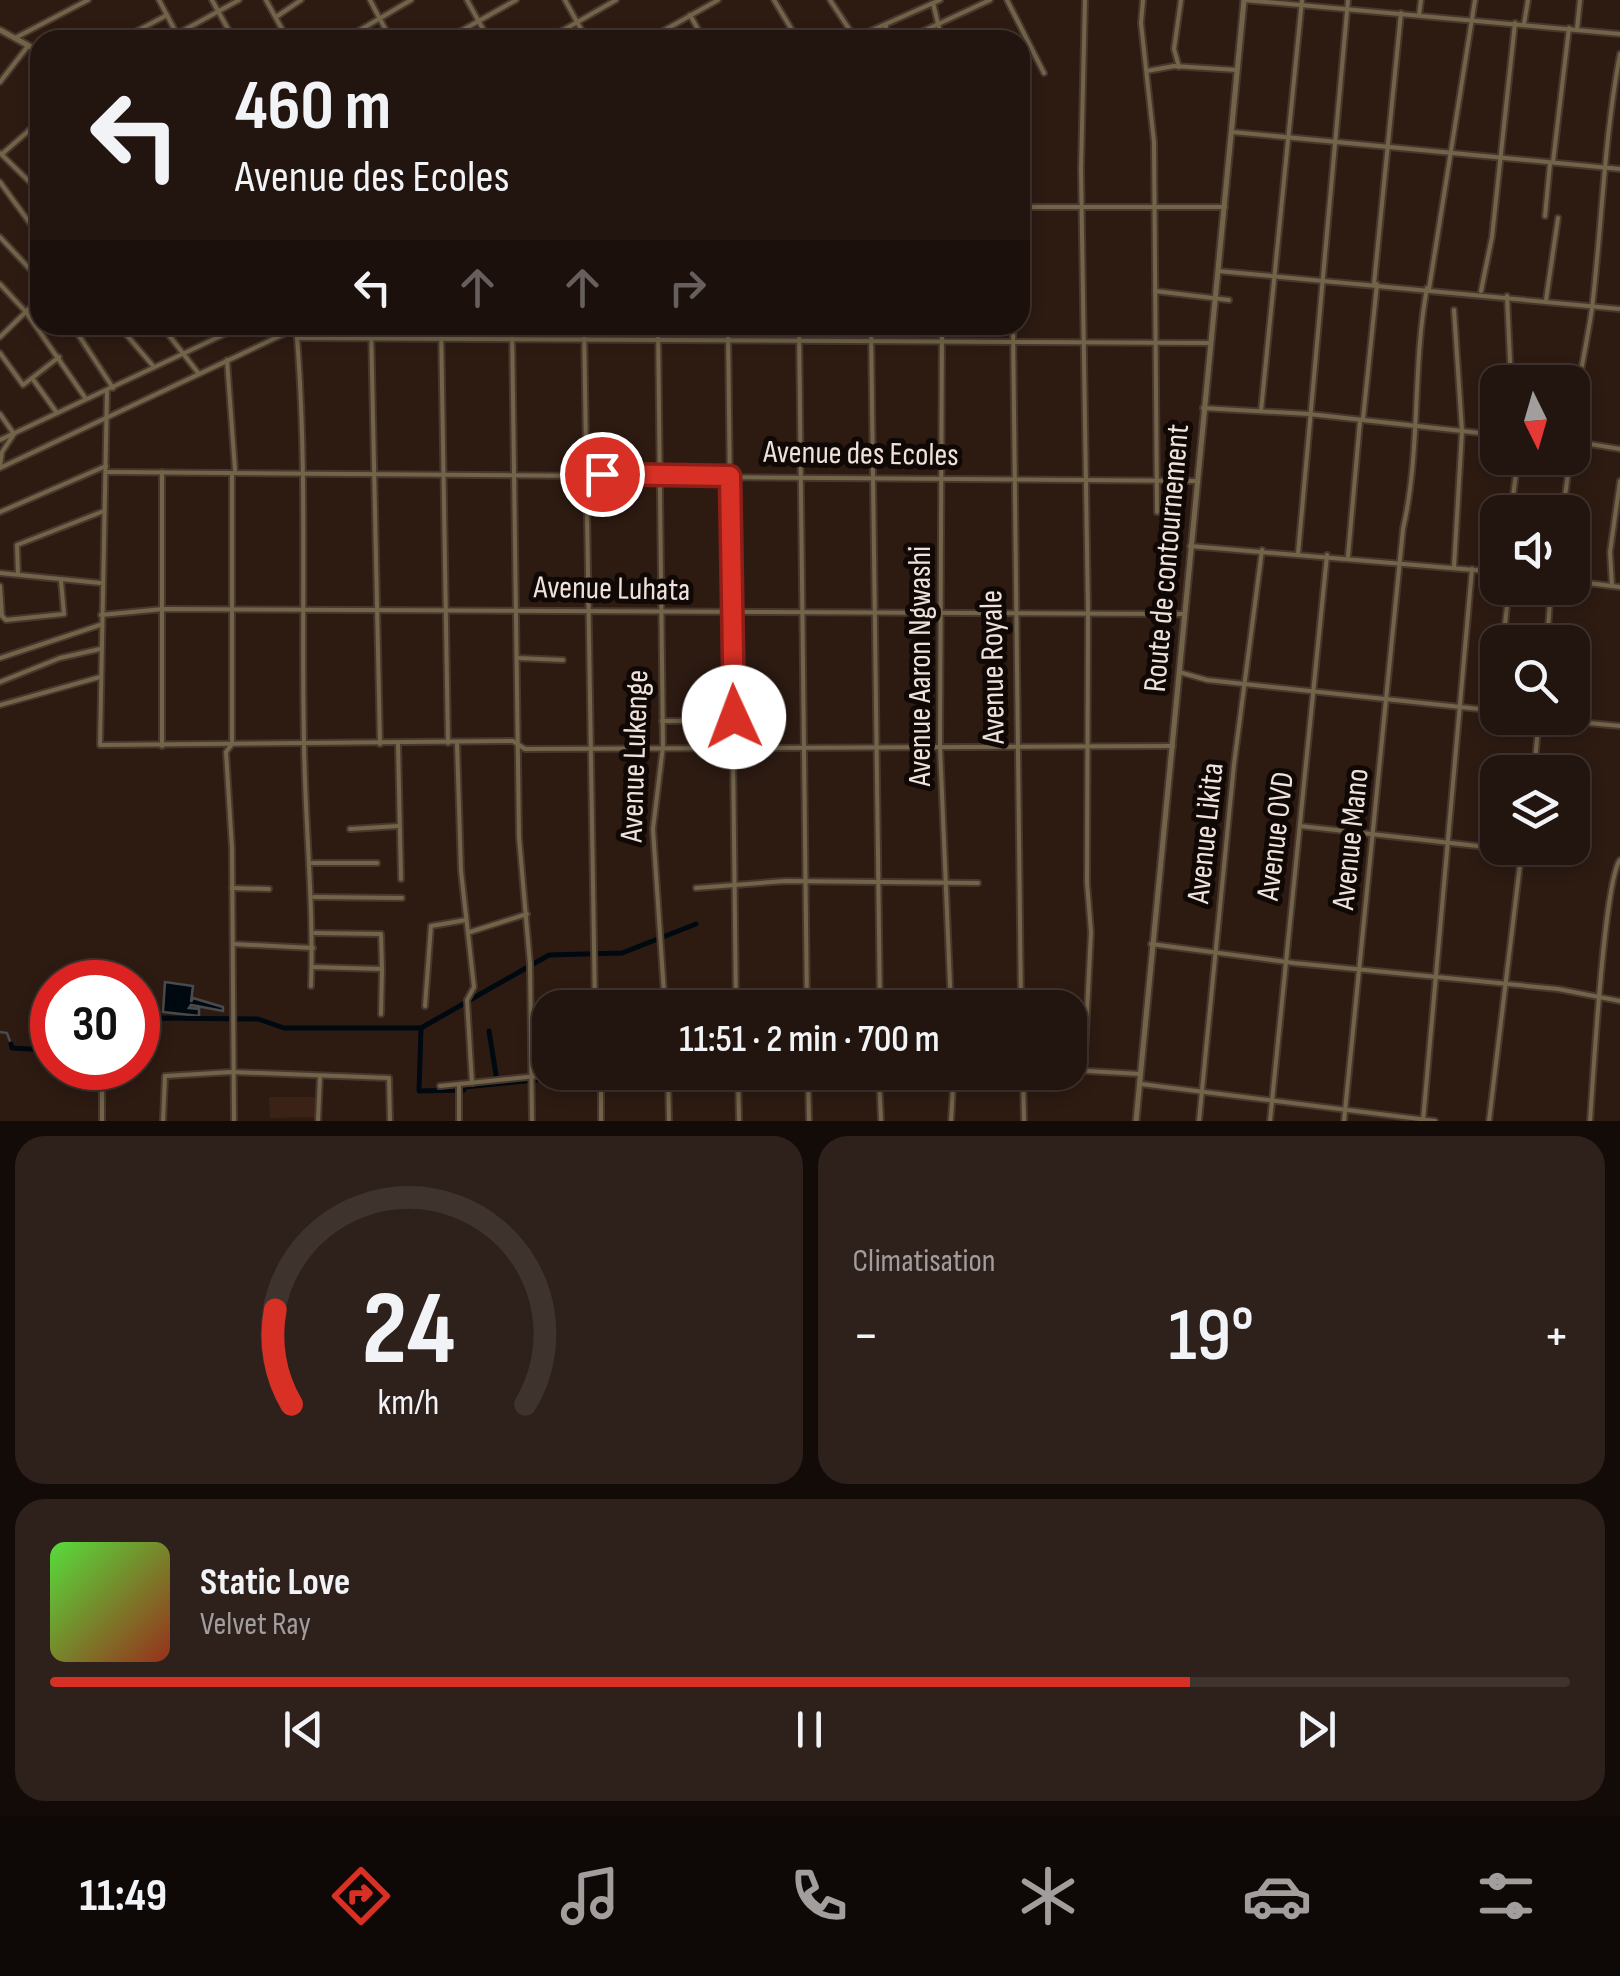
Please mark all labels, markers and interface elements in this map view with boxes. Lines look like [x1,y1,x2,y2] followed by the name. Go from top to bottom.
[235,65,391,149] text: 460 m
[70,70,200,200] icon: left
[235,150,510,205] text: Avenue des Ecoles
[345,260,400,315] icon: left
[450,260,505,315] icon: ahead
[555,260,610,315] icon: ahead
[660,260,715,315] icon: right
[1480,365,1590,475] north arrow
[1480,365,1590,865] map controls
[1136,422,1198,694] street label: Route de contournement
[560,432,645,517] pin
[762,433,959,475] street label: Avenue des Ecoles
[575,447,630,502] icon: arrive
[1480,495,1590,605] button: sound
[901,546,940,787] street label: Avenue Aaron Ngwashi
[532,568,691,610] street label: Avenue Luhata
[972,590,1014,745] street label: Avenue Royale
[1480,625,1590,735] button: search
[682,665,786,769] position arrow
[612,669,657,844] street label: Avenue Lukenge
[1480,755,1590,865] button: layers
[1179,761,1233,906] street label: Avenue Likita
[1324,767,1378,912] street label: Avenue Mano
[1249,770,1303,903] street label: Avenue OVD
[30,960,160,1090] speed limit sign: 30
[679,1017,940,1062] text: 11:51 · 2 min · 700 m
[853,1242,996,1281] text: Climatisation
[362,1268,456,1393] text: 24
[1168,1291,1254,1382] text: 19°
[853,1303,879,1370] text: −
[1543,1303,1570,1370] text: +
[378,1382,440,1425] text: km/h
[200,1560,350,1605] text: Static Love
[200,1605,311,1644] text: Velvet Ray
[276,1702,331,1757] icon: previous
[782,1702,837,1757] icon: pause
[1289,1702,1344,1757] icon: next
[326,1861,396,1931] icon: directions
[555,1861,625,1931] icon: music
[784,1861,854,1931] icon: phone
[1013,1861,1083,1931] icon: climate
[1242,1861,1312,1931] icon: car
[1471,1861,1541,1931] icon: filters
[79,1869,167,1924] text: 11:49

